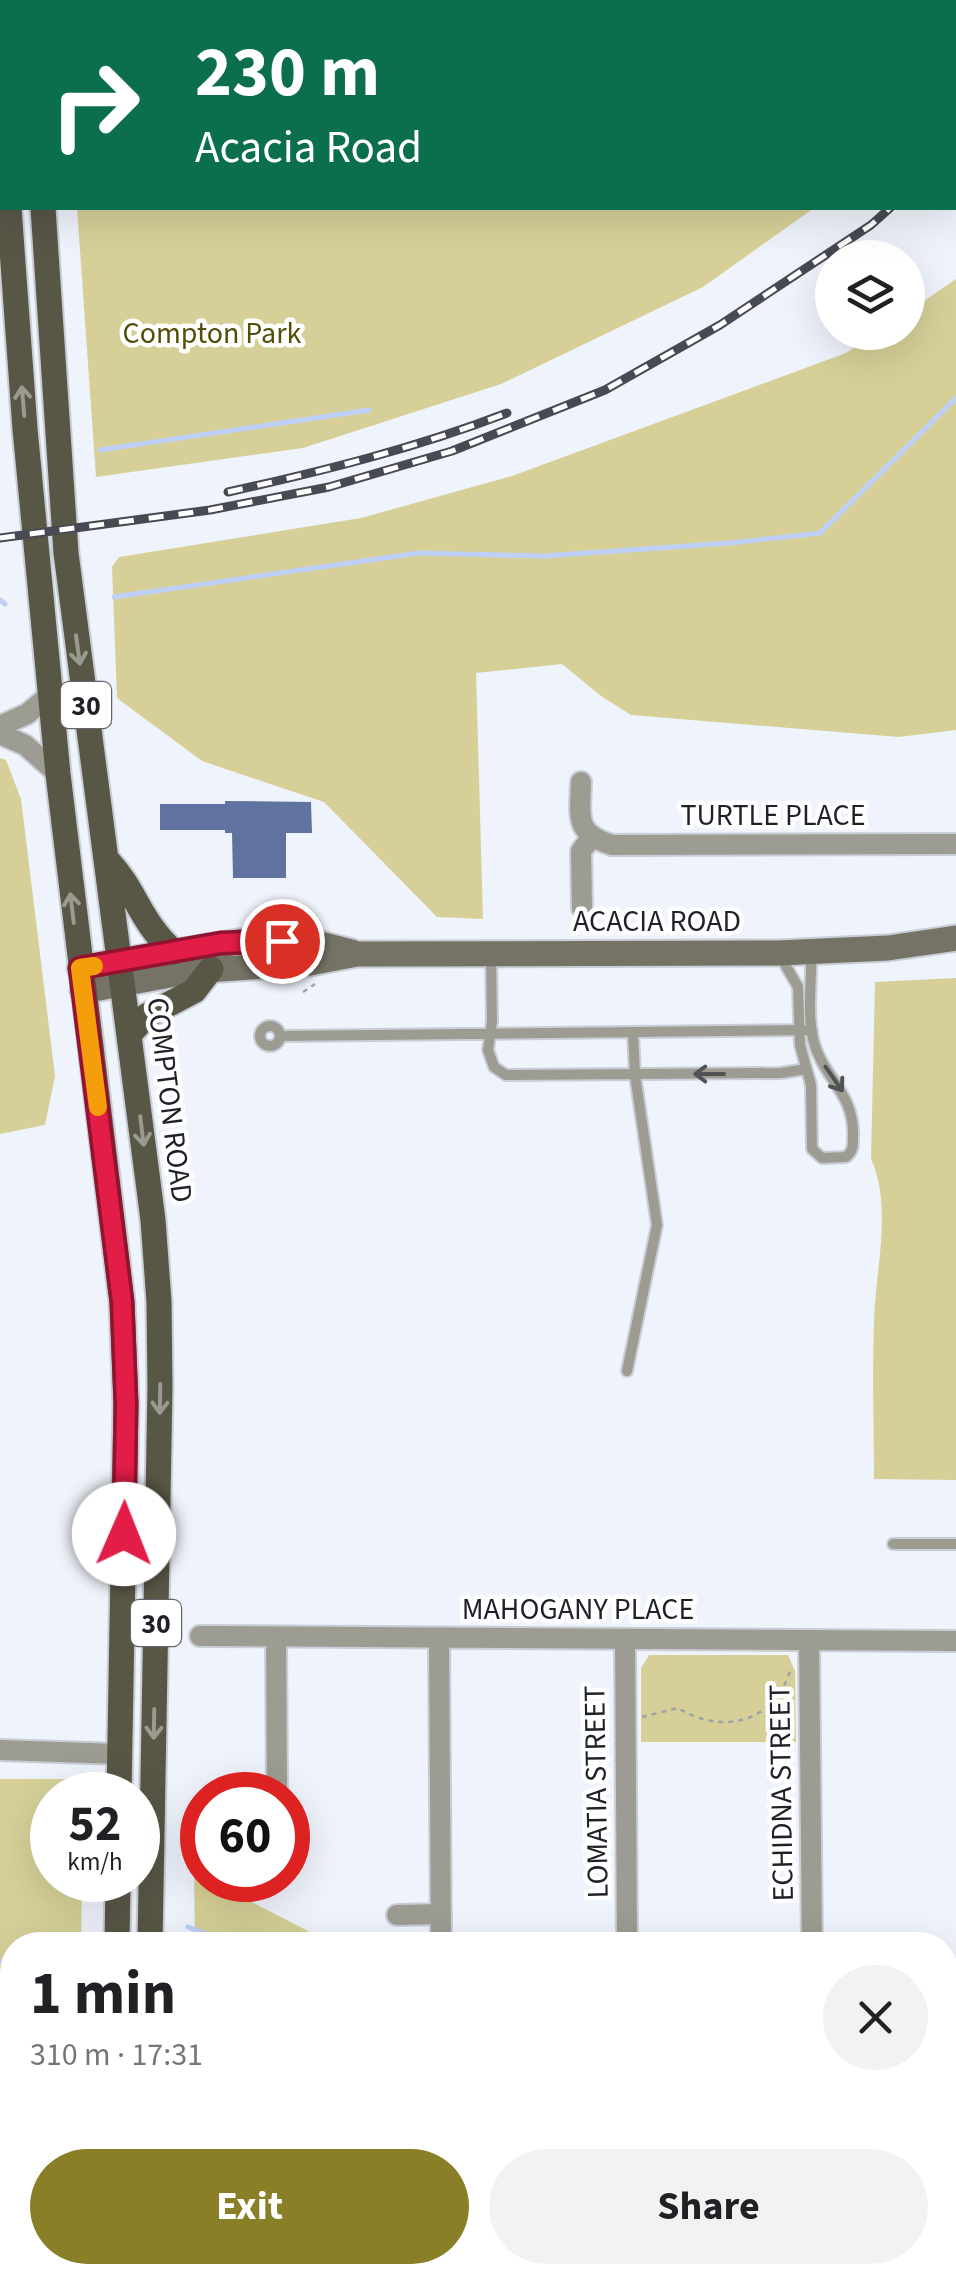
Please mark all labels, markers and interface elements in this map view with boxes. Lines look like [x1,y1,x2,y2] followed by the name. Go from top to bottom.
[195,23,380,123] text: 230 m
[30,40,160,170] icon: right
[195,116,422,180] text: Acacia Road
[815,240,925,350] map controls
[815,240,925,350] button: layers
[123,312,302,355] park label: Compton Park
[14,386,33,418] one-way arrow
[69,633,88,665] one-way arrow
[61,682,111,728] road number: 30
[680,794,866,837] street label: TURTLE PLACE
[62,892,81,924] one-way arrow
[240,899,325,984] pin
[573,900,741,943] street label: ACACIA ROAD
[255,914,310,969] icon: arrive
[136,995,203,1205] street label: COMPTON ROAD
[694,1064,726,1084] one-way arrow
[823,1065,844,1092] one-way arrow
[134,1115,152,1147] one-way arrow
[150,1382,170,1415] one-way arrow
[72,1482,176,1586] position arrow
[462,1588,694,1631] street label: MAHOGANY PLACE
[131,1600,181,1646] road number: 30
[758,1684,805,1902] street label: ECHIDNA STREET
[573,1685,620,1899] street label: LOMATIA STREET
[144,1708,163,1740] one-way arrow
[180,1772,310,1902] speed limit sign: 60
[69,1789,121,1860] text: 52
[67,1844,123,1880] text: km/h
[30,1952,176,2037] text: 1 min
[823,1965,928,2070] button: close
[30,2032,203,2078] text: 310 m · 17:31
[30,2149,469,2264] button: Exit
[489,2149,928,2264] button: Share

